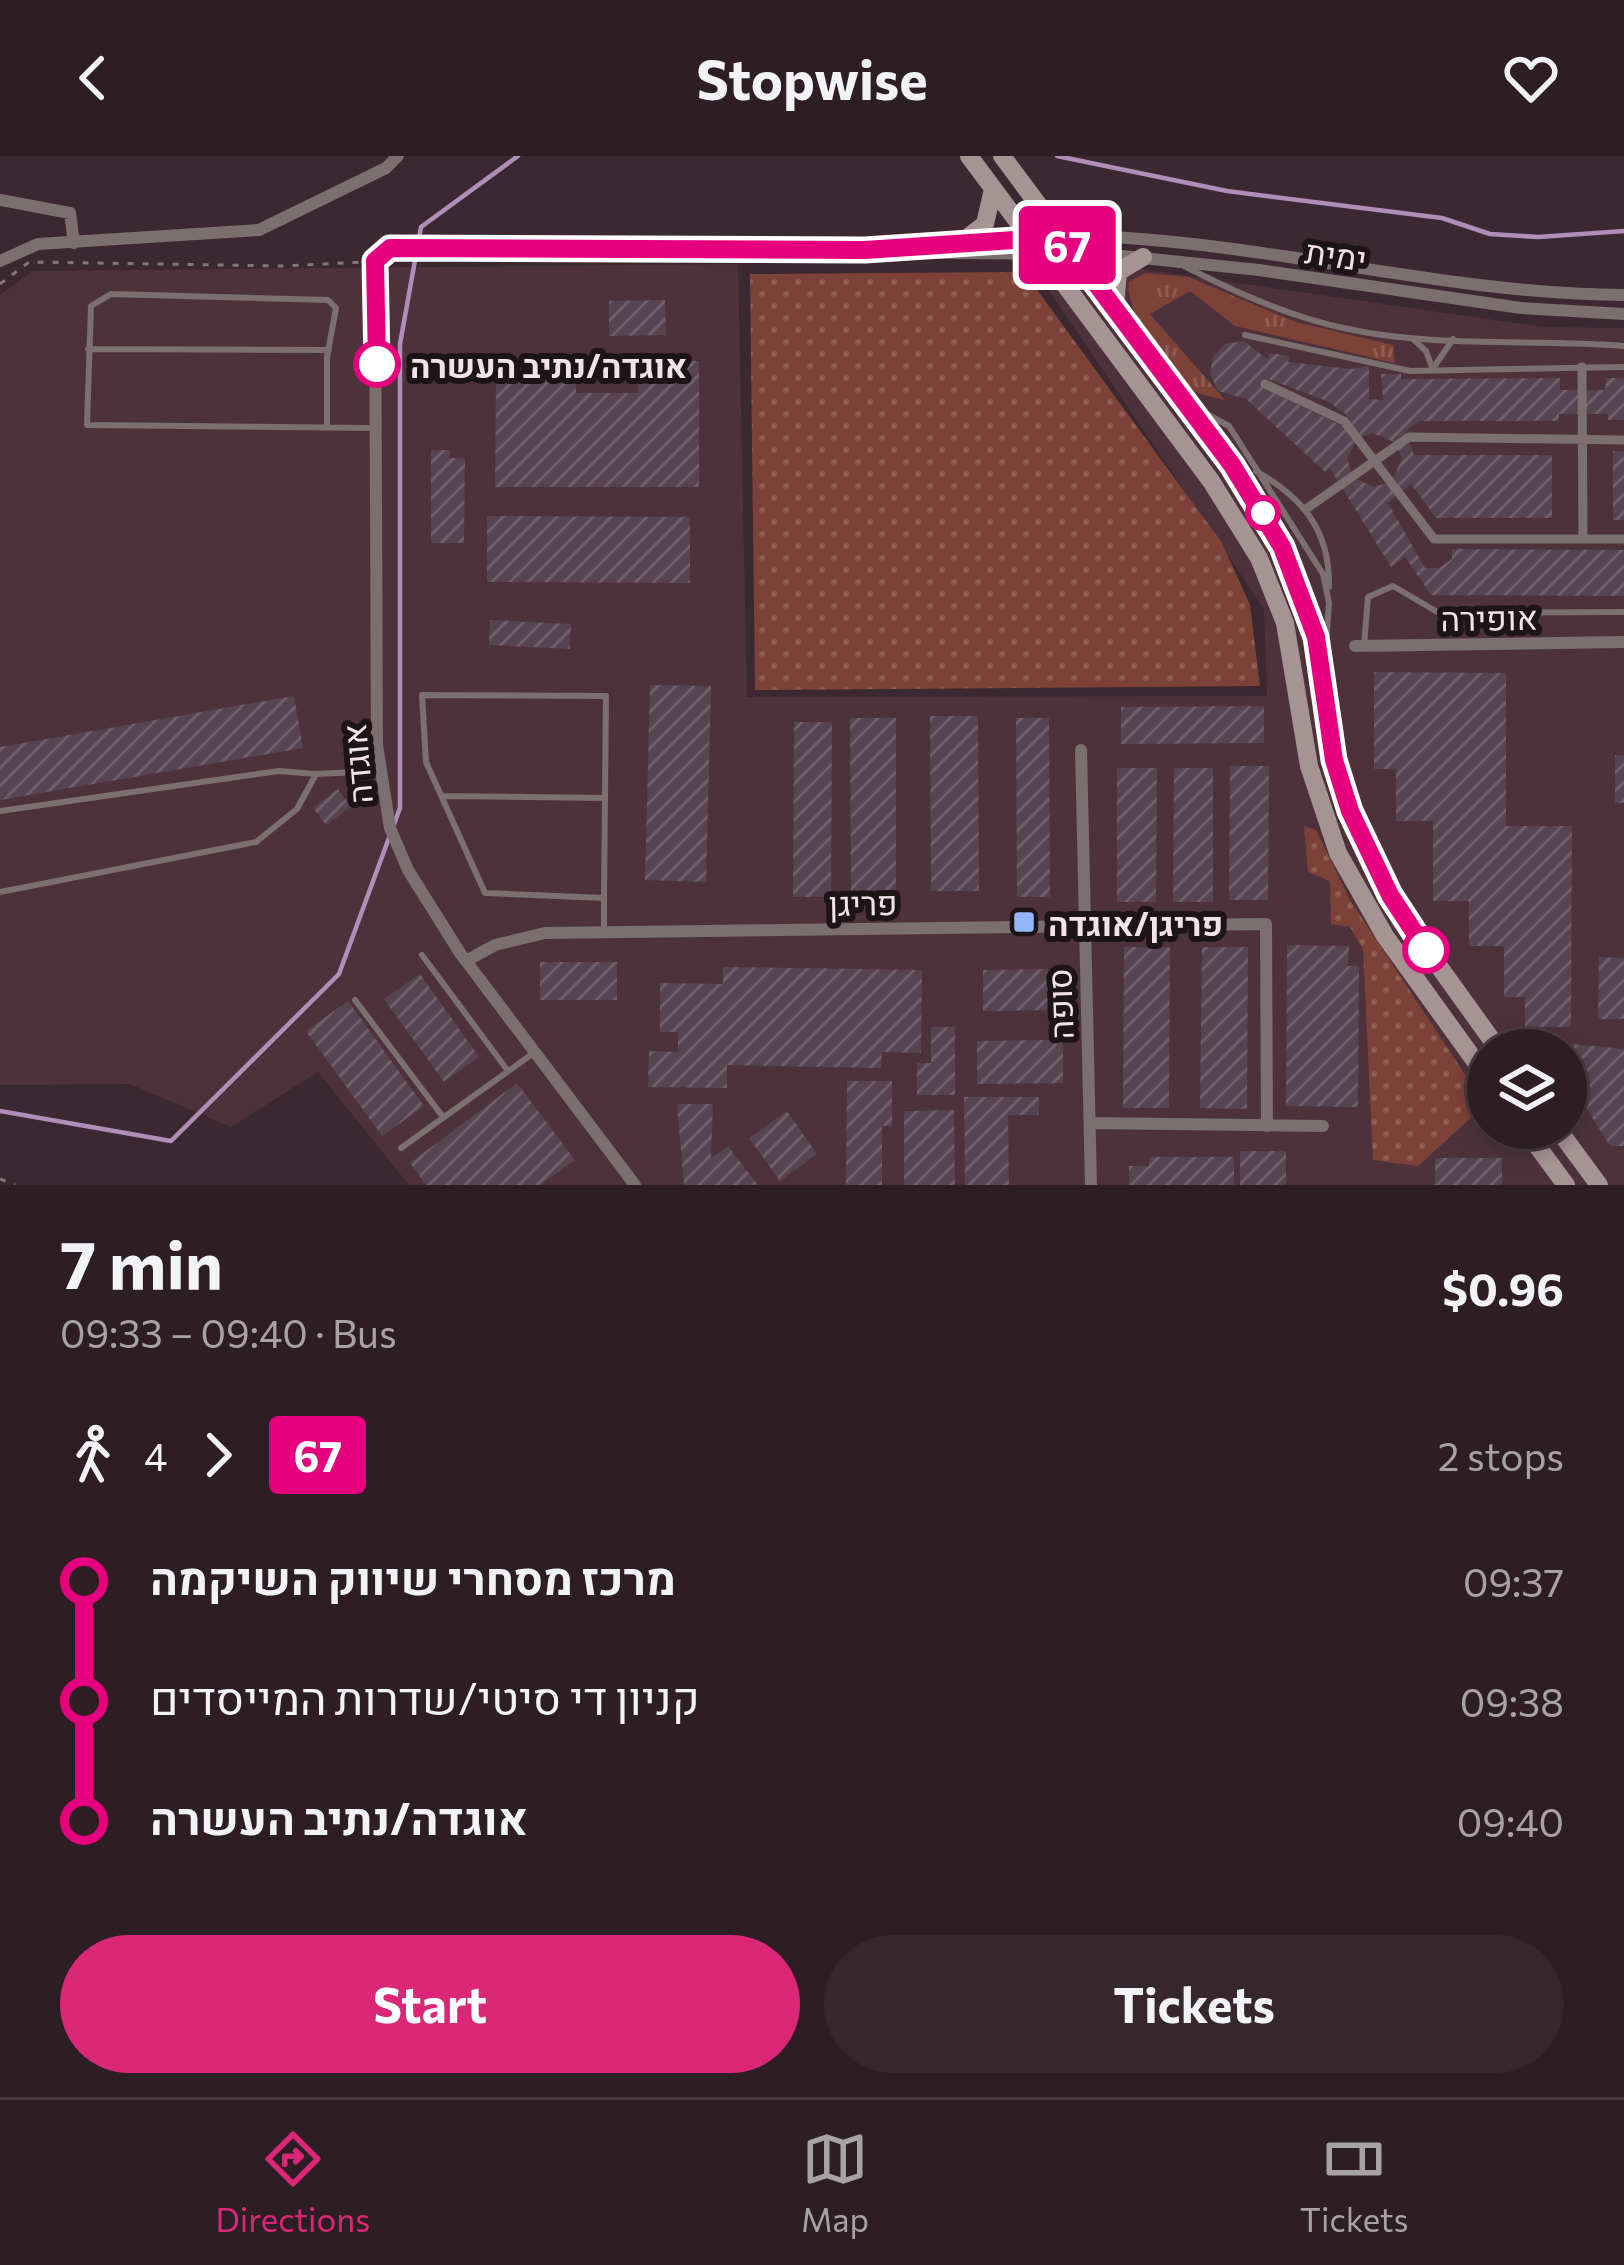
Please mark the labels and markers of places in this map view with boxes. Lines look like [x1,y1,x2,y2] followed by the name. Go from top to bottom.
[355,342,399,386] marker: אוגדה/נתיב העשרה
[410,344,687,385] place label: אוגדה/נתיב העשרה
[1247,497,1279,529] unlabelled marker
[1048,902,1223,943] place label: פריגן/אוגדה
[1011,909,1037,935] marker: פריגן/אוגדה
[1404,928,1448,972] unlabelled marker

